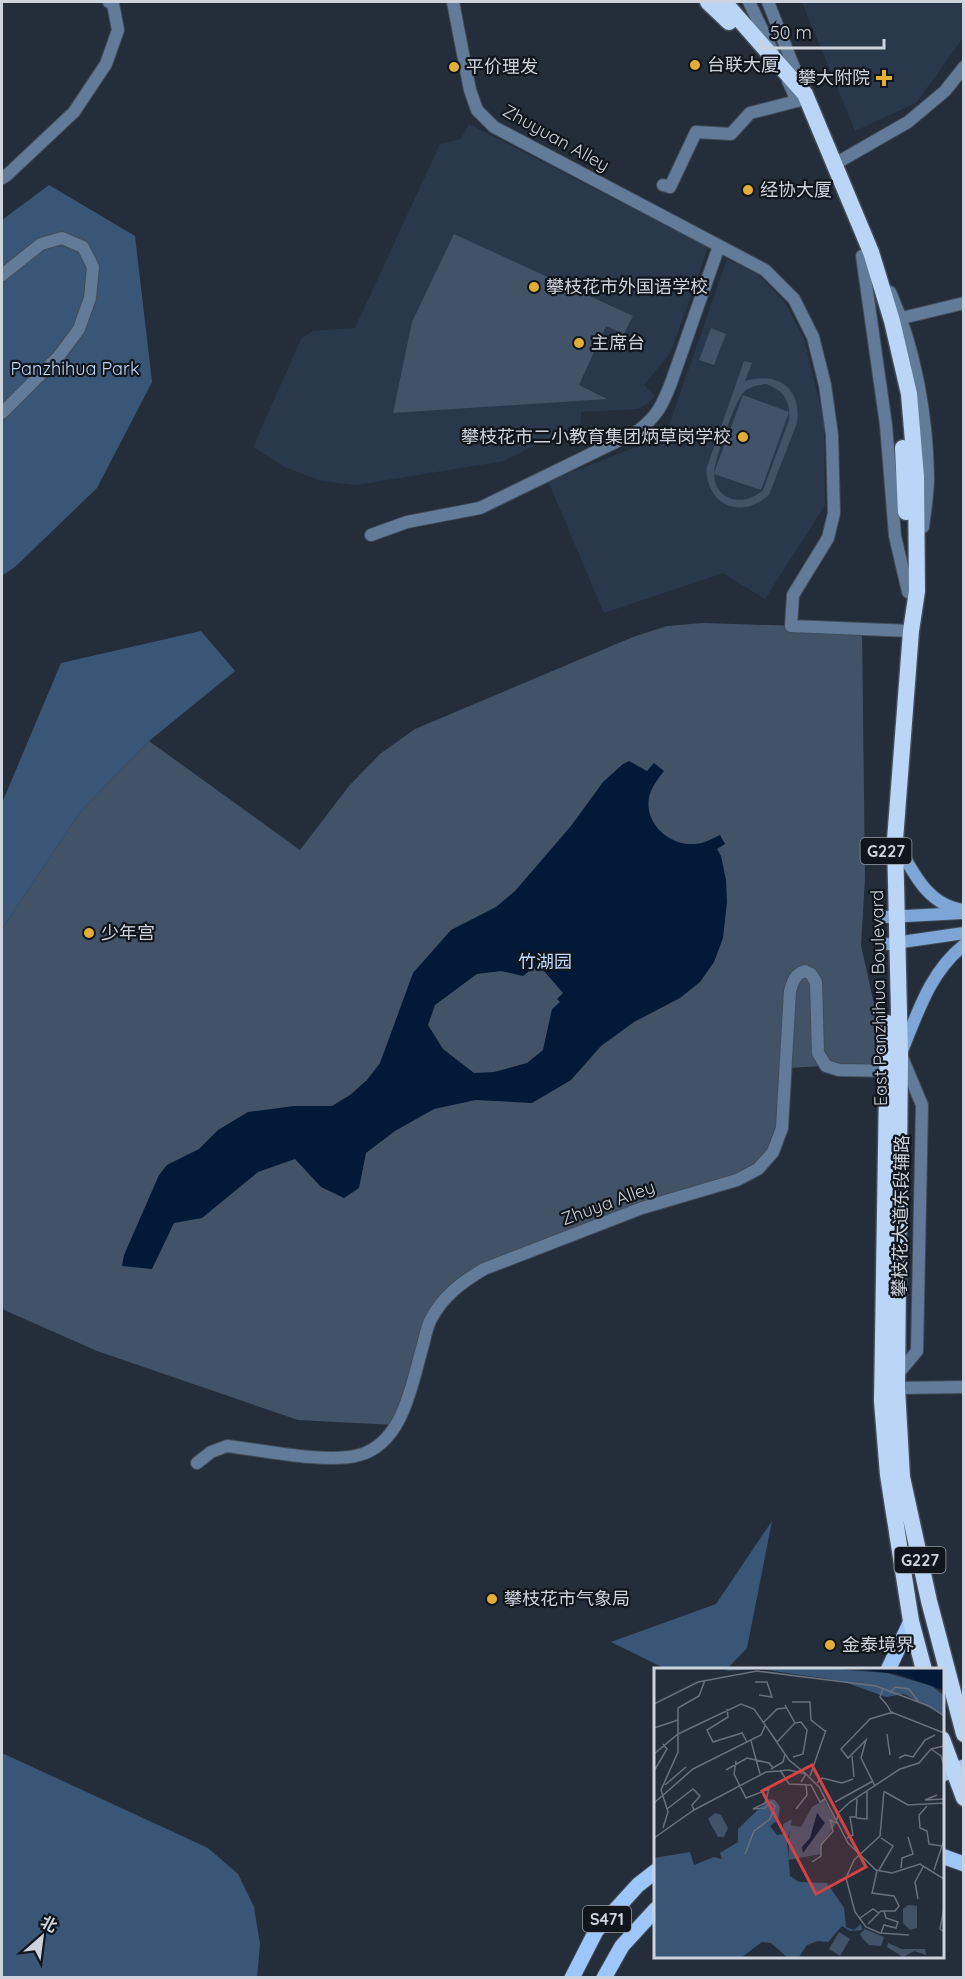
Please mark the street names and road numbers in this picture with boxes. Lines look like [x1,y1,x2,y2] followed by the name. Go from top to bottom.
[499,99,614,176] street label: Zhuyuan Alley
[860,838,912,864] road number: G227
[865,890,892,1106] street label: East Panzhihua Boulevard
[888,1135,913,1297] street label: 攀枝花大道东段辅路
[558,1175,658,1230] street label: Zhuya Alley
[894,1547,946,1573] road number: G227
[583,1906,631,1932] road number: S471

